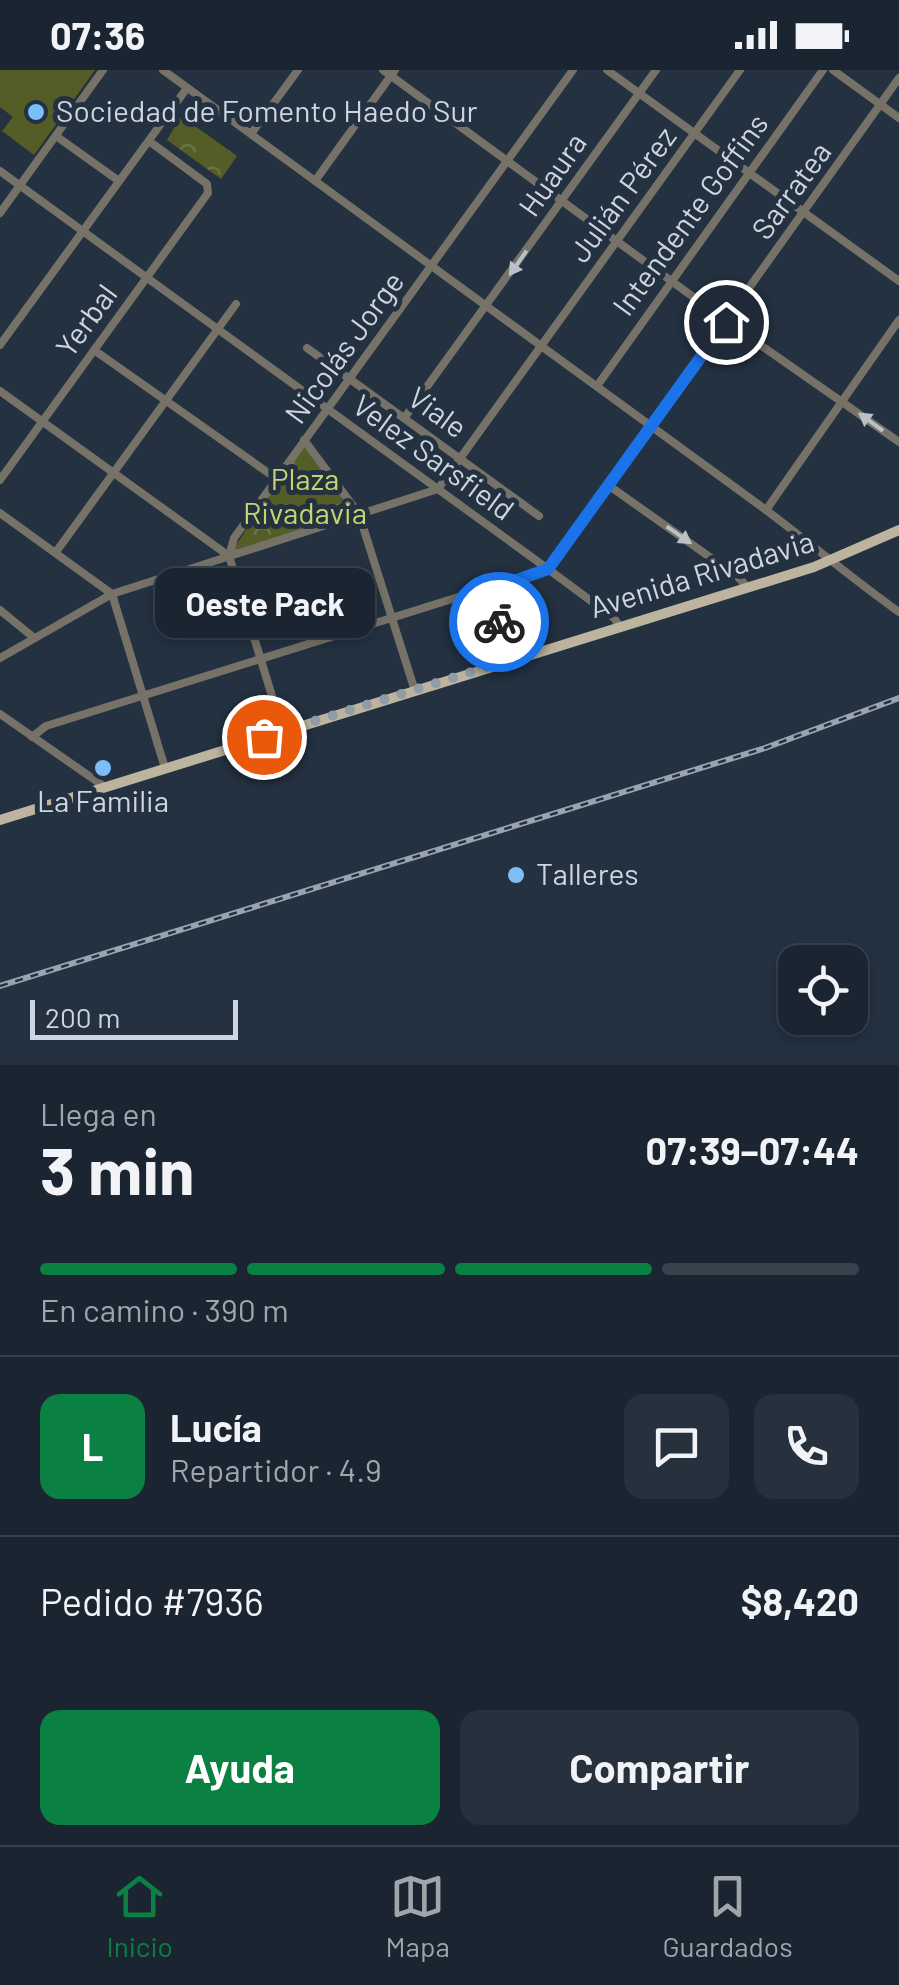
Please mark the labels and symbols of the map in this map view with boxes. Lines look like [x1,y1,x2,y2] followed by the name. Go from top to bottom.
[56,92,478,128] place label: Sociedad de Fomento Haedo Sur
[25,101,47,123] marker: Sociedad de Fomento Haedo Sur
[604,106,775,322] street label: Intendente Goffins
[560,119,683,269] street label: Julián Pérez
[510,125,593,222] street label: Huaura
[743,134,838,245] street label: Sarratea
[509,250,528,277] one-way arrow
[276,264,410,430] street label: Nicolás Jorge
[47,277,124,363] street label: Yerbal
[684,280,769,365] pin
[402,378,474,445] street label: Viale
[347,386,522,527] street label: Velez Sarsfield
[858,413,885,433] one-way arrow
[243,460,367,530] park label: Plaza Rivadavia
[585,522,818,624] street label: Avenida Rivadavia
[666,525,692,544] one-way arrow
[154,567,374,637] callout: Oeste Pack
[449,572,549,672] courier
[222,695,307,780] pin
[92,757,114,779] marker: La Familia
[37,782,169,818] place label: La Familia
[536,855,639,891] place label: Talleres
[505,864,527,886] marker: Talleres
[30,995,238,1040] scale bar

